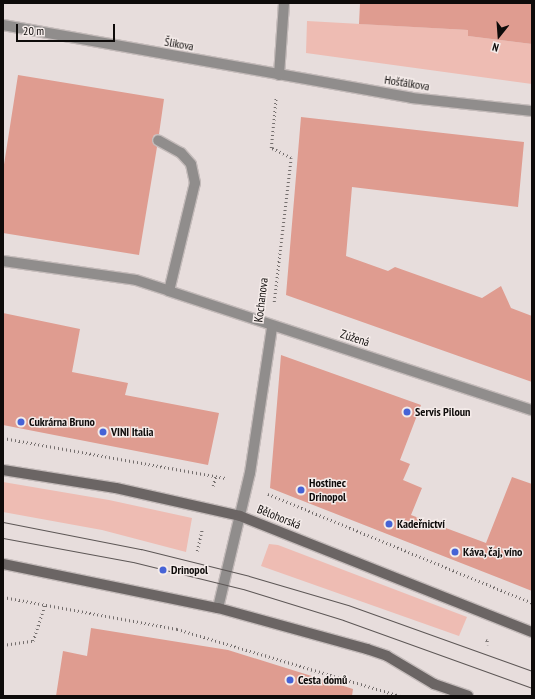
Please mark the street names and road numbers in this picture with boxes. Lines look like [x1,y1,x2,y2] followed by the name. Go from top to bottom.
[163,34,195,54] street label: Šlikova
[383,72,431,94] street label: Hošťálkova
[251,277,271,323] street label: Kochanova
[339,327,371,349] street label: Zúžená
[255,502,303,532] street label: Bělohorská

